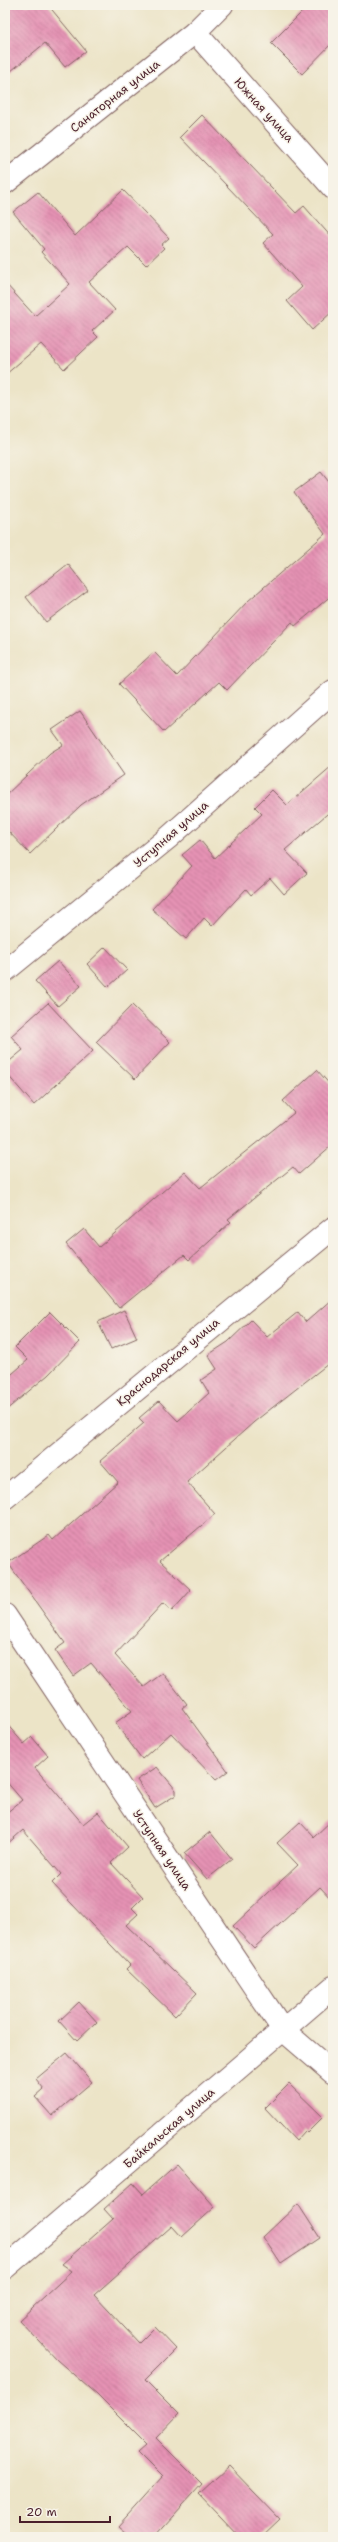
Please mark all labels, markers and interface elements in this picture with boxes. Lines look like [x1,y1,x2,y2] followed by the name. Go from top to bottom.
[67,56,164,136] street label: Санаторная улица
[231,74,298,146] street label: Южная улица
[130,797,212,871] street label: Уступная улица
[113,1314,223,1410] street label: Краснодарская улица
[129,1807,195,1894] street label: Уступная улица
[120,2084,218,2172] street label: Байкальская улица
[20,2498,110,2524] scale bar
[26,2504,57,2520] text: 20 m

